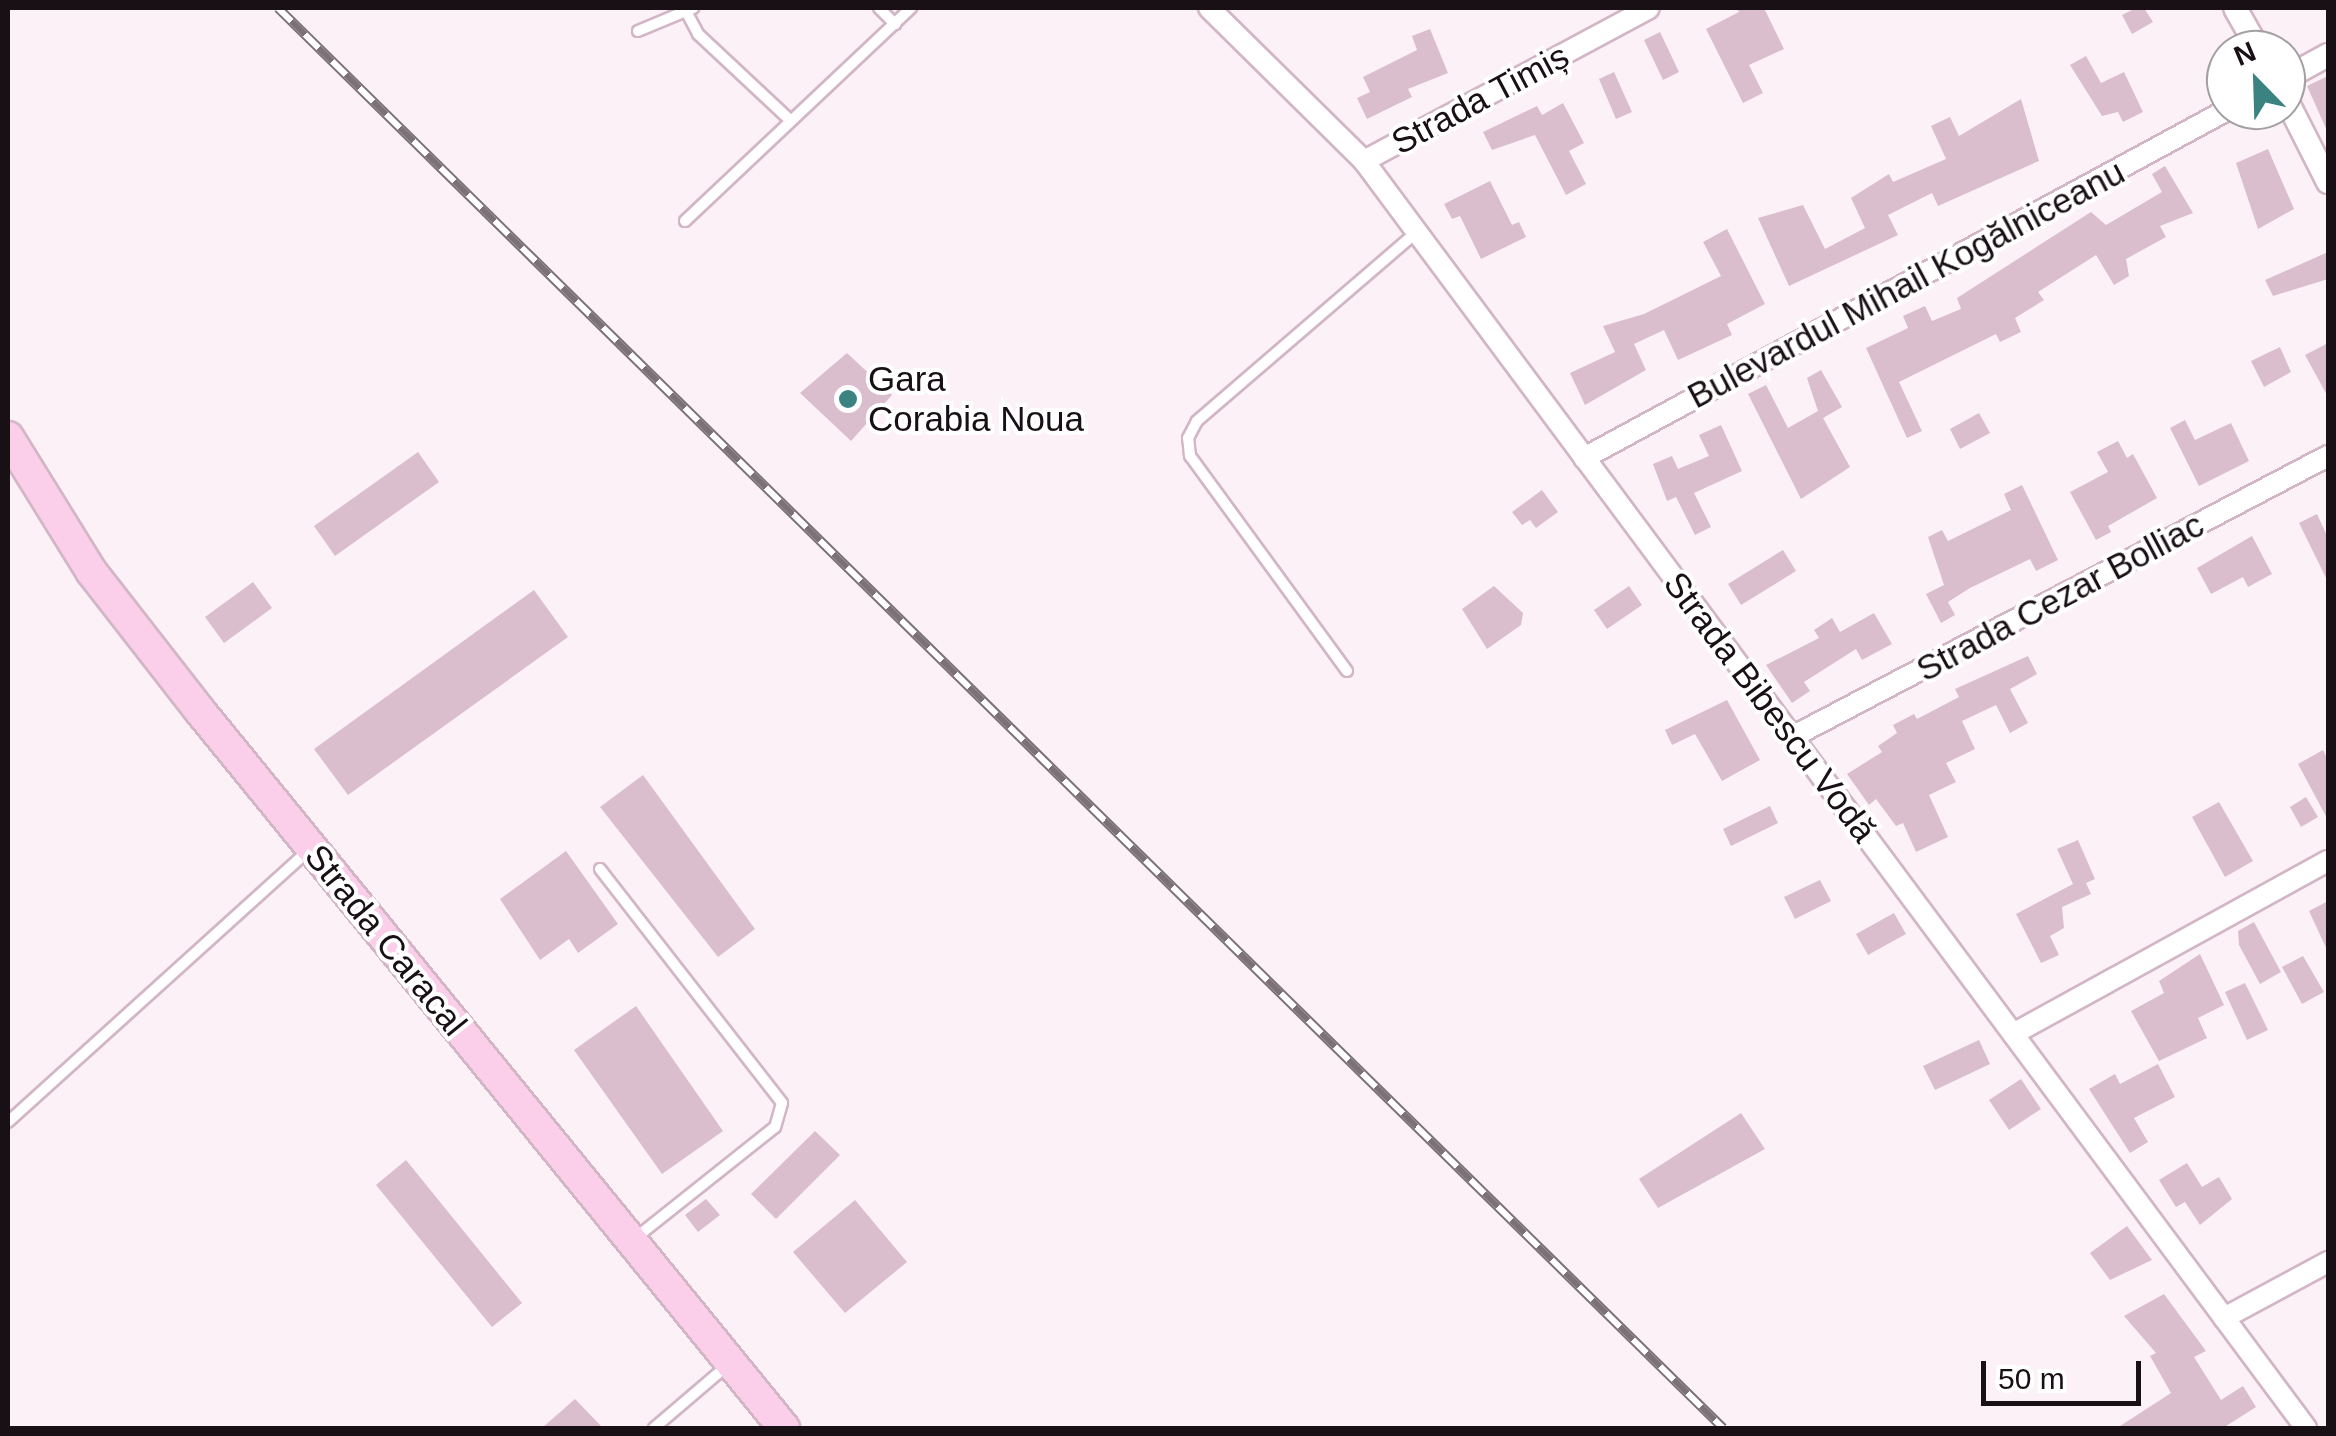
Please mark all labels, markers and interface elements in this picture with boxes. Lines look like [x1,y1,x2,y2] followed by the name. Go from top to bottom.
[2206,30,2306,130] north arrow
[1384,35,1576,163] street label: Strada Timiș
[2229,36,2260,72] text: N
[1681,151,2131,417] street label: Bulevardul Mihail Kogălniceanu
[868,358,1084,440] place label: Gara Corabia Noua
[837,388,859,410] marker: Gara Corabia Noua
[1909,504,2211,690] street label: Strada Cezar Bolliac
[1655,564,1885,850] street label: Strada Bibescu Vodă
[296,836,476,1044] street label: Strada Caracal
[1986,1341,2146,1403] scale bar
[1998,1362,2065,1395] text: 50 m

